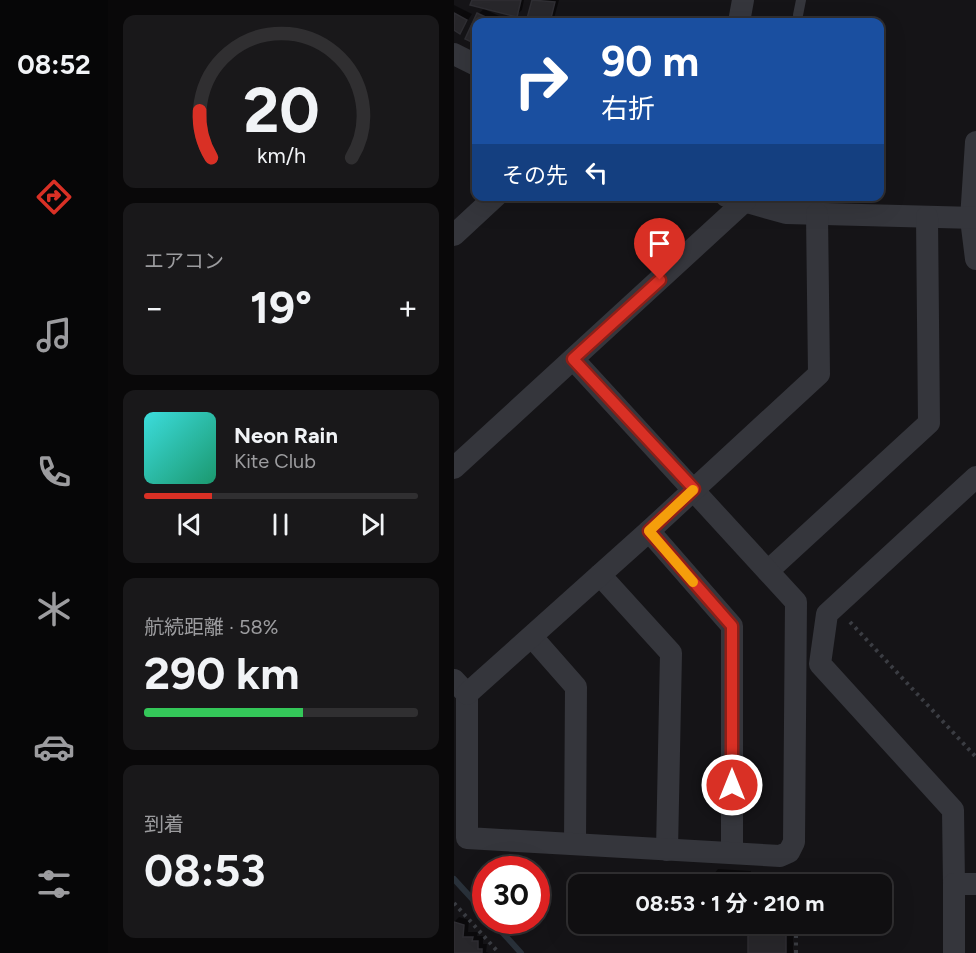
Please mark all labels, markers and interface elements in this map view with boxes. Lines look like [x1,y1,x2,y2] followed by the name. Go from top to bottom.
[601,36,699,87] text: 90 m
[502,42,580,120] icon: right
[17,48,91,81] text: 08:52
[243,73,319,148] text: 20
[601,92,655,125] text: 右折
[257,144,305,169] text: km/h
[580,156,613,189] icon: left
[502,162,568,189] text: その先
[33,176,75,218] icon: directions
[634,218,685,280] pin
[643,227,676,260] icon: arrive
[144,249,224,273] text: エアコン
[250,280,312,334] text: 19°
[144,288,165,327] text: −
[397,288,418,327] text: +
[33,314,75,356] icon: music
[234,422,338,449] text: Neon Rain
[234,449,316,473] text: Kite Club
[33,451,75,493] icon: phone
[173,508,206,541] icon: previous
[264,508,297,541] icon: pause
[356,508,389,541] icon: next
[33,588,75,630] icon: climate
[144,615,278,639] text: 航続距離 · 58%
[144,646,299,700] text: 290 km
[33,726,75,768] icon: car
[700,753,764,817] position arrow
[144,812,184,836] text: 到着
[144,843,265,897] text: 08:53
[472,856,550,934] speed limit sign: 30
[33,863,75,905] icon: filters
[636,890,824,917] text: 08:53 · 1 分 · 210 m

